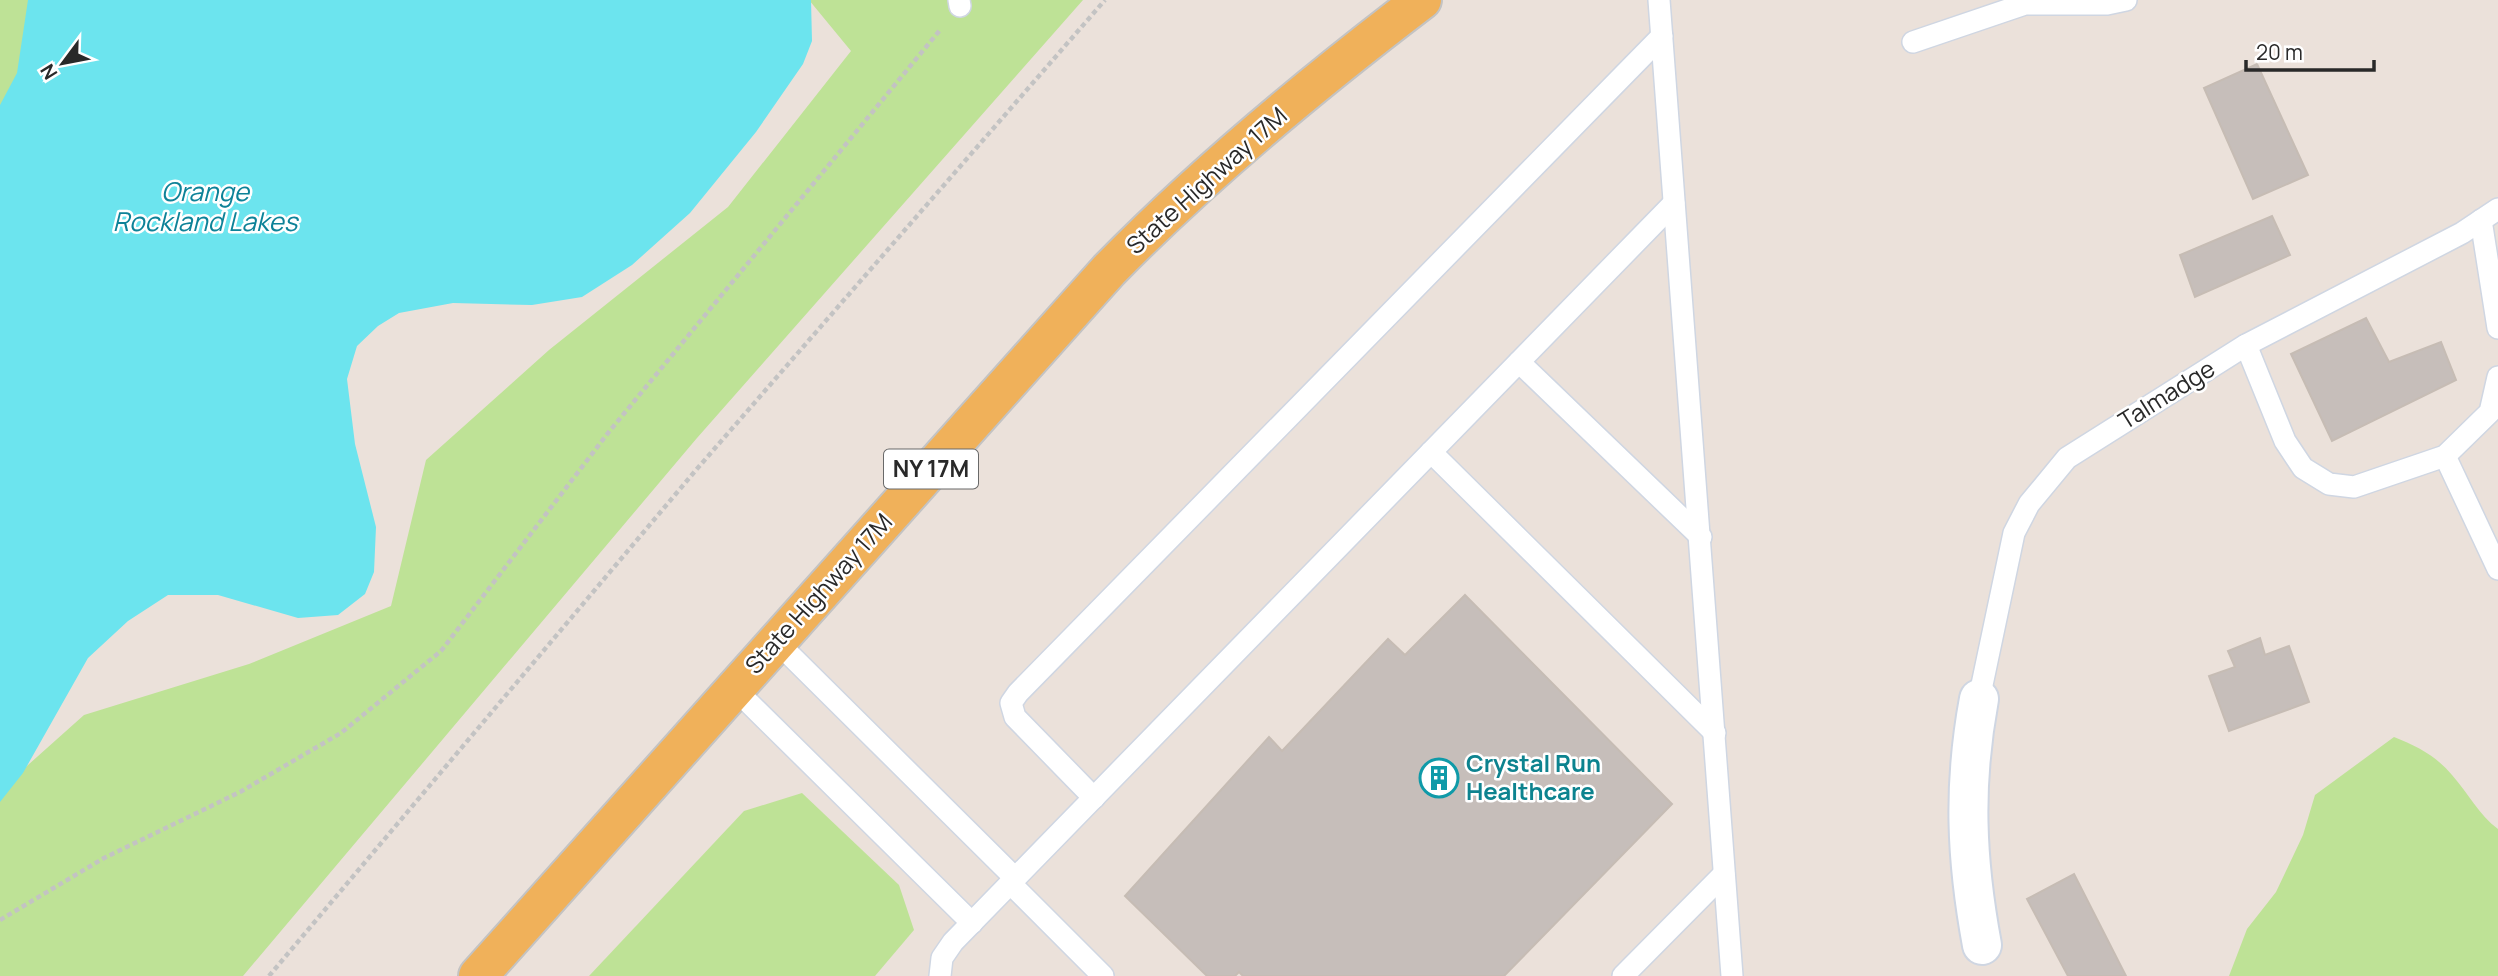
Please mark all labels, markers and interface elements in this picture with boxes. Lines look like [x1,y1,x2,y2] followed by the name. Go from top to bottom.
[28,28,98,98] north arrow
[2246,28,2374,72] scale bar
[2256,38,2303,66] text: 20 m
[34,59,63,85] text: N
[1119,99,1293,261] street label: State Highway 17M
[113,173,300,239] water label: Orange Rockland Lakes
[2112,351,2221,436] street label: Talmadge
[884,449,978,489] road number: NY 17M
[737,506,899,680] street label: State Highway 17M
[1466,746,1601,807] place label: Crystal Run Healthcare
[1418,757,1460,799] building icon: Crystal Run Healthcare

